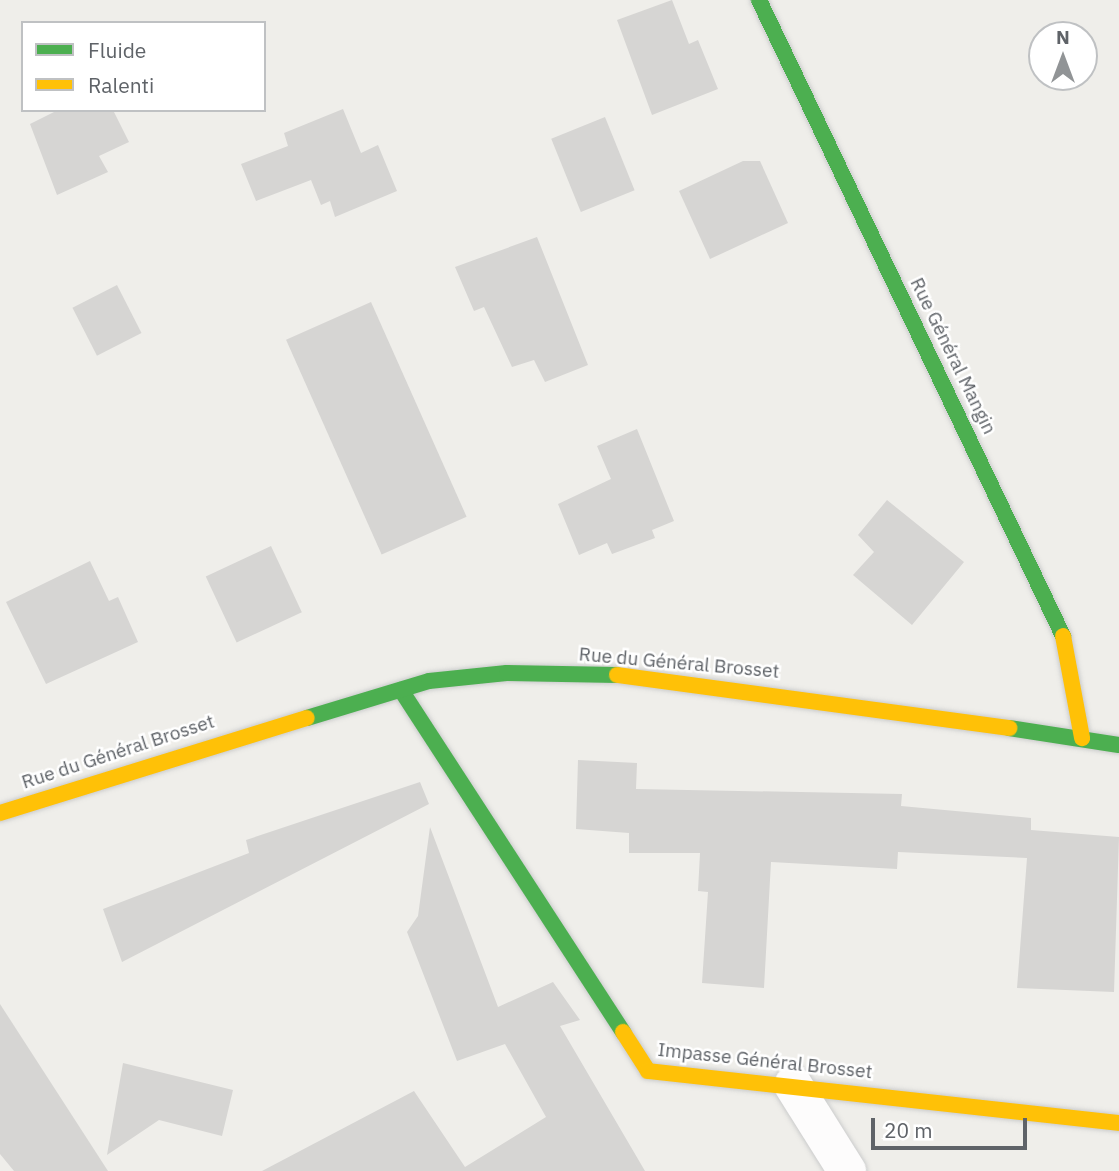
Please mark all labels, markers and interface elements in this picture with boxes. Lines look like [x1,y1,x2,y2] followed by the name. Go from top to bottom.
[21,21,266,112] legend
[1028,21,1098,91] north arrow
[1056,25,1070,49] text: N
[88,36,146,64] text: Fluide
[88,71,154,99] text: Ralenti
[905,274,1001,438] street label: Rue Général Mangin
[578,643,780,683] street label: Rue du Général Brosset
[19,710,217,794] street label: Rue du Général Brosset
[657,1038,873,1084] street label: Impasse Général Brosset
[874,1104,1030,1148] scale bar
[884,1116,933,1144] text: 20 m

